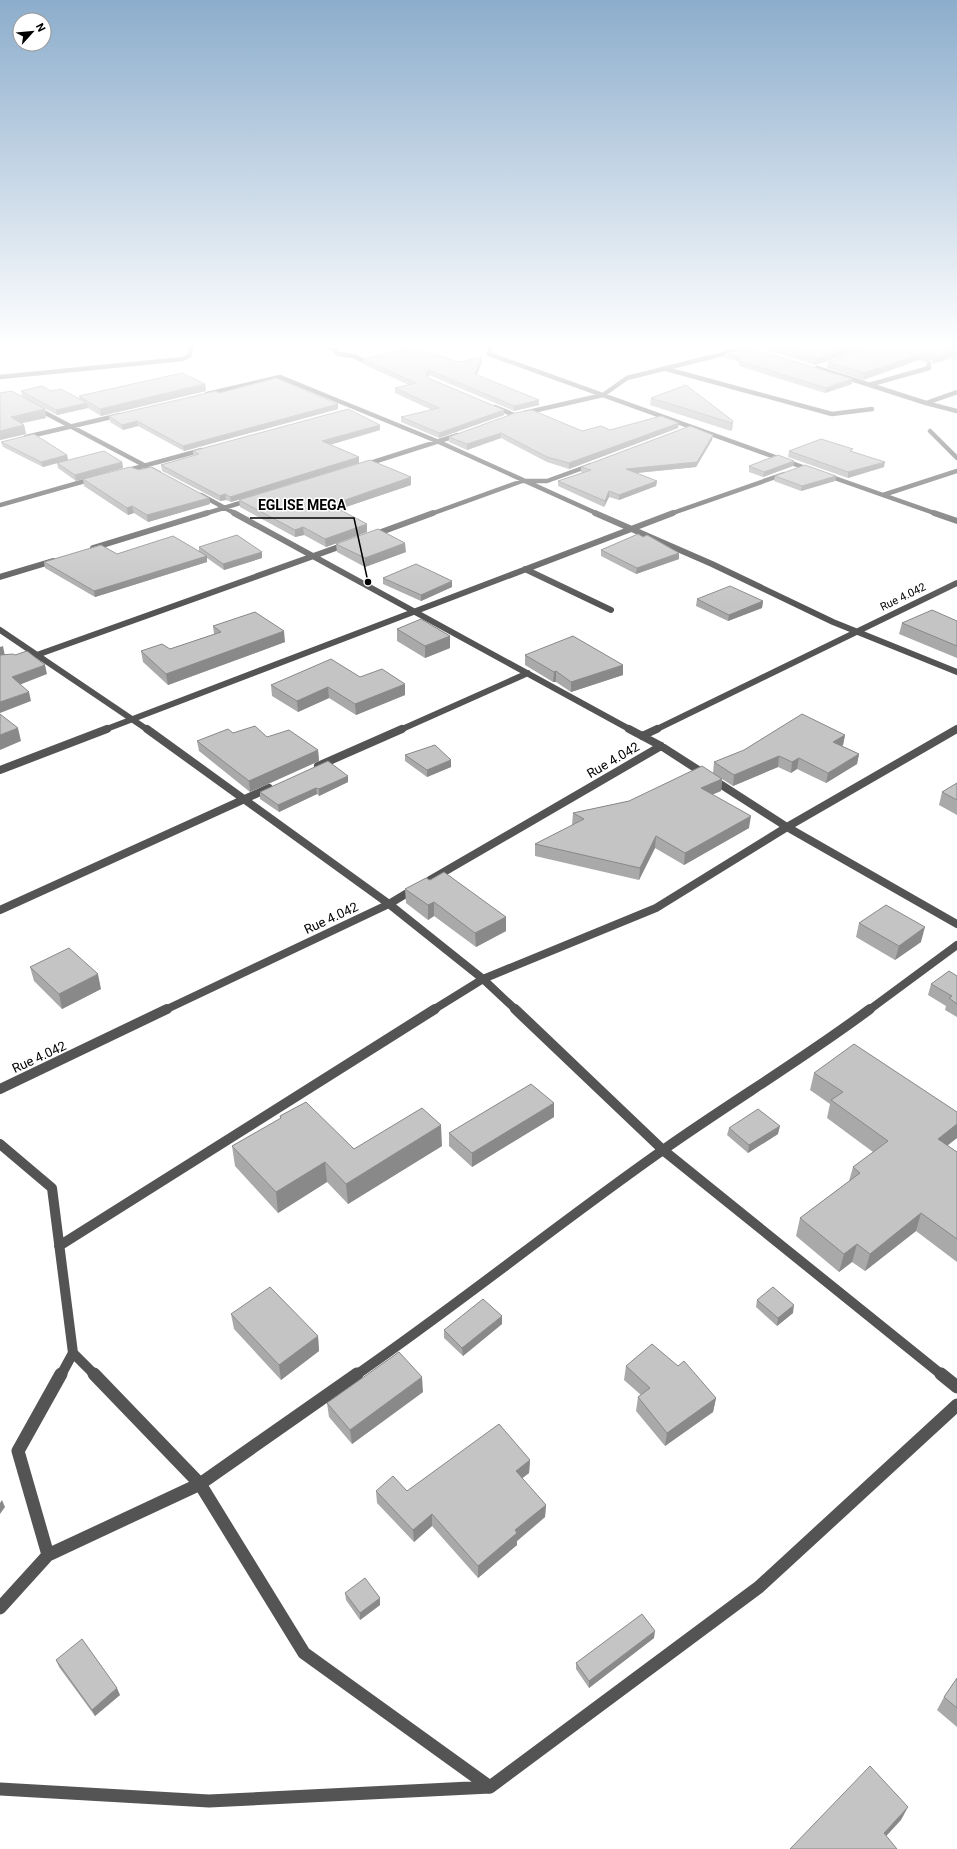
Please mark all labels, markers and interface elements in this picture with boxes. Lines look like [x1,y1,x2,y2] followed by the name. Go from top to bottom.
[12,12,52,52] north arrow
[33,21,48,34] text: N
[250,492,354,518] callout: EGLISE MEGA
[258,497,347,513] text: EGLISE MEGA
[878,580,928,614] street label: Rue 4.042
[584,739,642,781] street label: Rue 4.042
[302,899,360,937] street label: Rue 4.042
[10,1038,68,1076] street label: Rue 4.042

